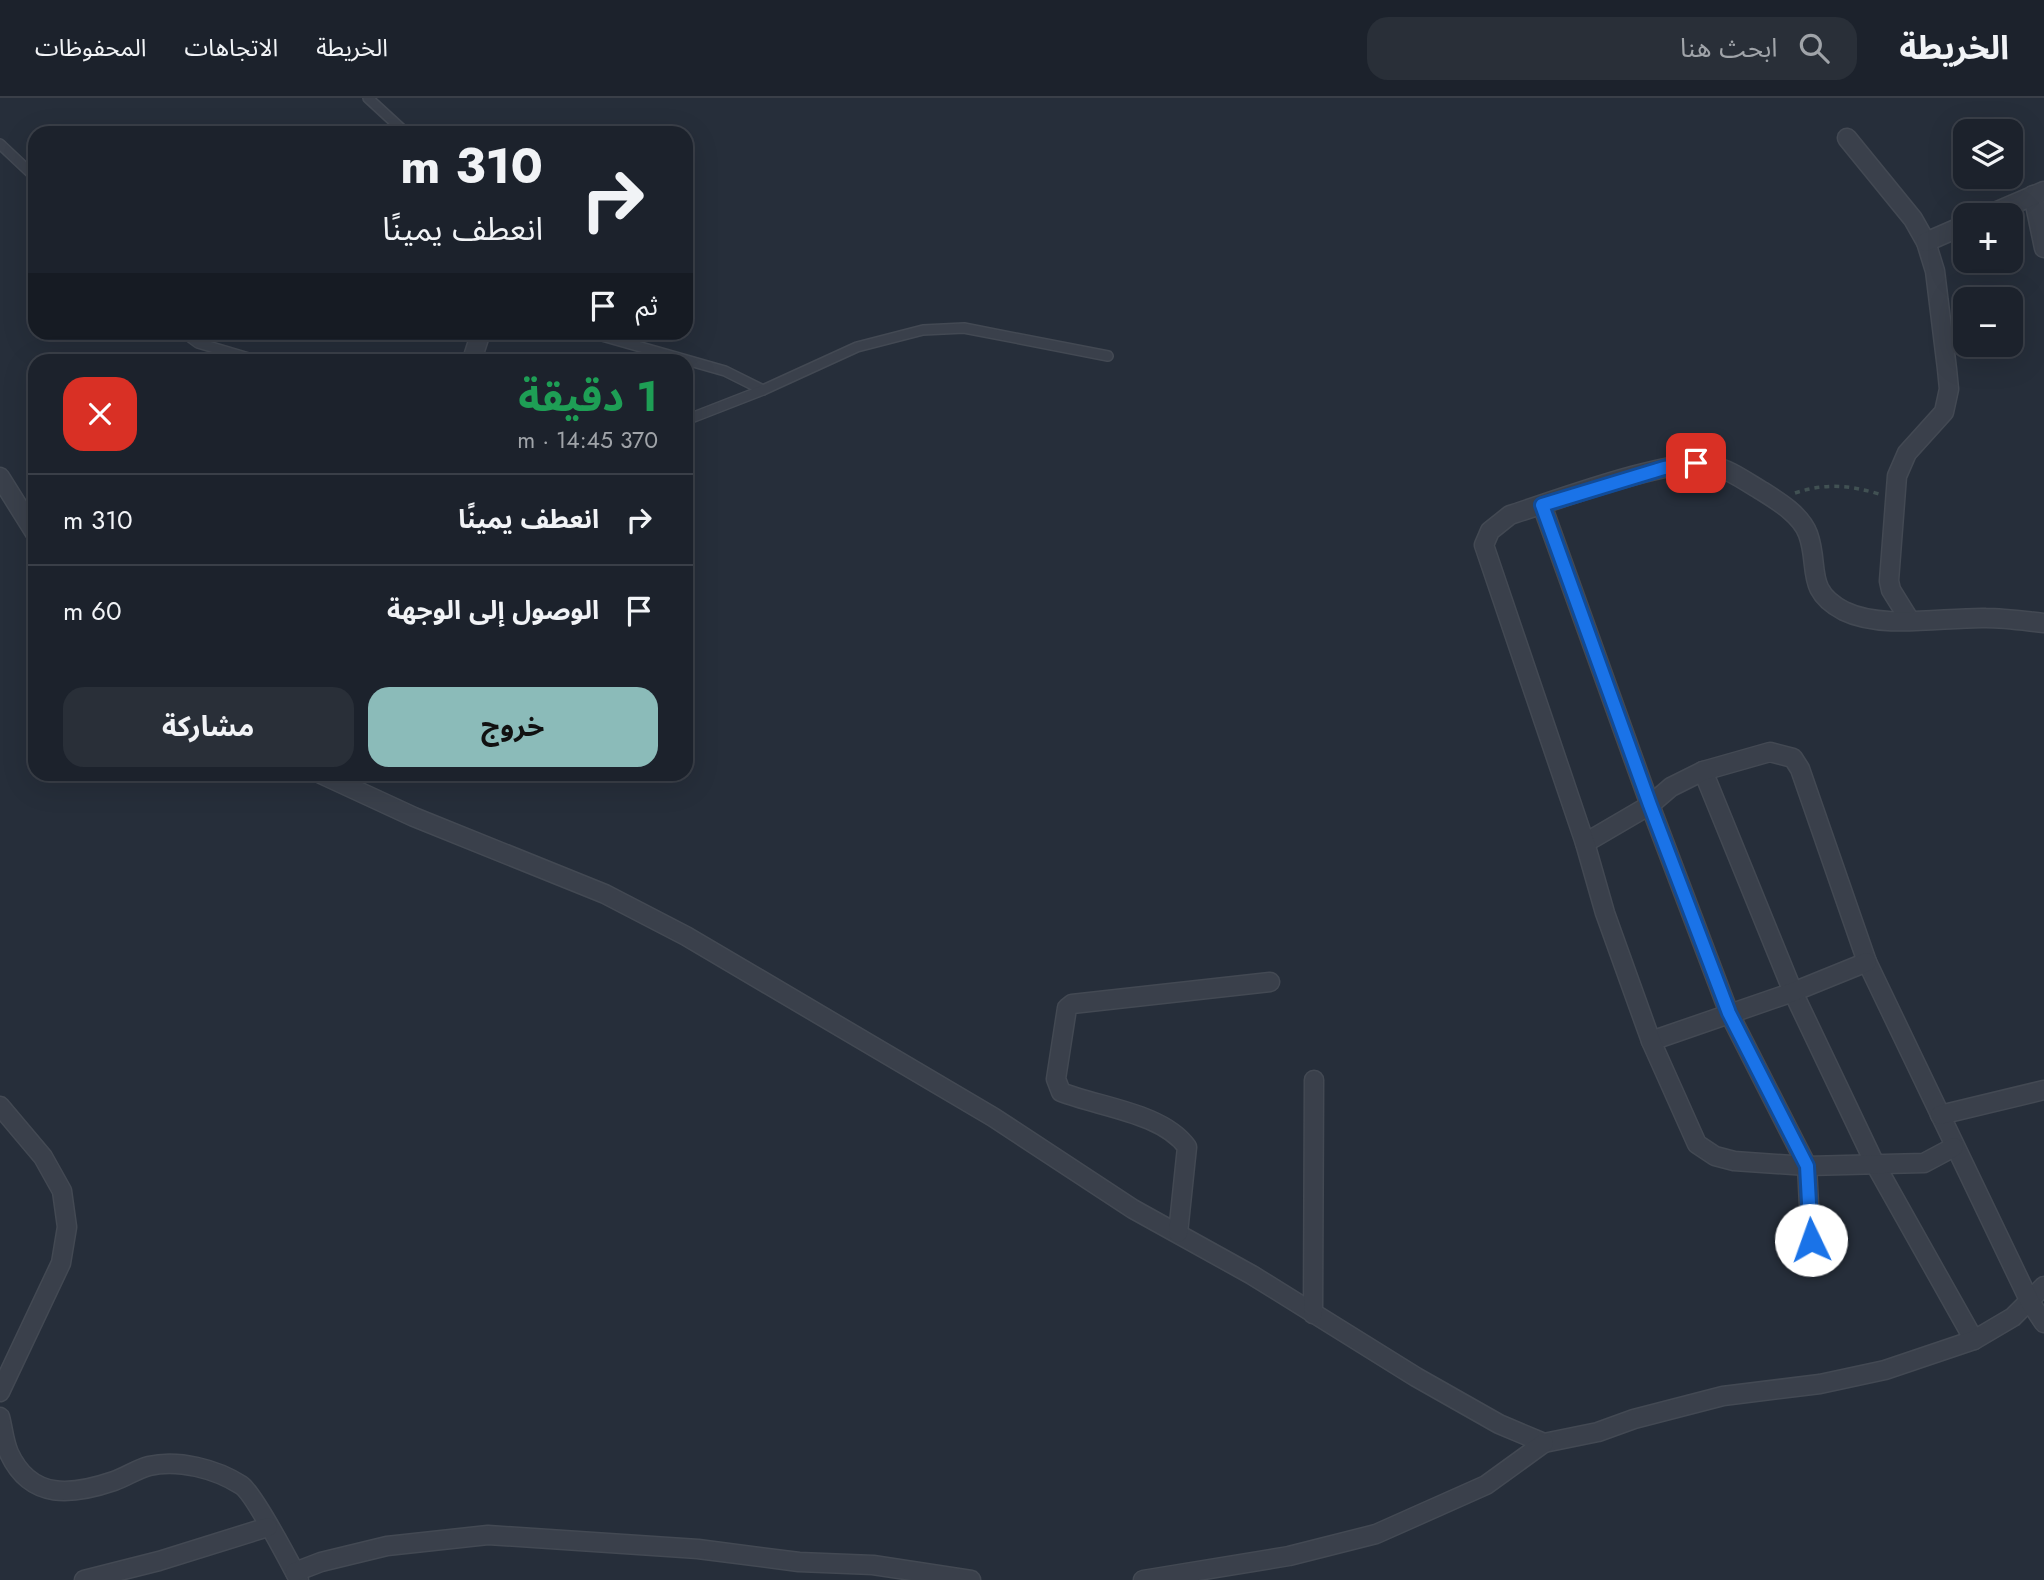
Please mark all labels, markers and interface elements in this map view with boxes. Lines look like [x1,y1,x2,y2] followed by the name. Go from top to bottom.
[1367,17,1857,80] search box
[1899,24,2009,71] text: الخريطة
[1680,29,1777,67] text: ابحث هنا
[1795,29,1833,67] icon: search
[35,30,146,65] text: المحفوظات
[184,30,278,65] text: الاتجاهات
[316,30,388,65] text: الخريطة
[1953,119,2023,357] map controls
[1953,119,2023,189] button: layers
[400,131,543,201] text: 310 m
[567,154,658,245] icon: right
[1953,203,2023,273] button: +
[382,206,543,252] text: انعطف يمينًا
[584,287,622,325] icon: arrive
[636,287,658,325] text: ثم
[1953,287,2023,357] button: −
[518,366,658,427] text: 1 دقيقة
[63,377,137,451] button: close
[517,423,658,457] text: 370 m · 14:45
[1666,433,1726,493] pin
[1677,444,1715,482] icon: arrive
[458,500,599,538] text: انعطف يمينًا
[63,501,133,539] text: 310 m
[620,501,658,539] icon: right
[387,591,599,629] text: الوصول إلى الوجهة
[63,592,122,630] text: 60 m
[620,592,658,630] icon: arrive
[63,687,354,767] button: مشاركة
[368,687,658,767] button: خروج
[1774,1203,1848,1277] position arrow

